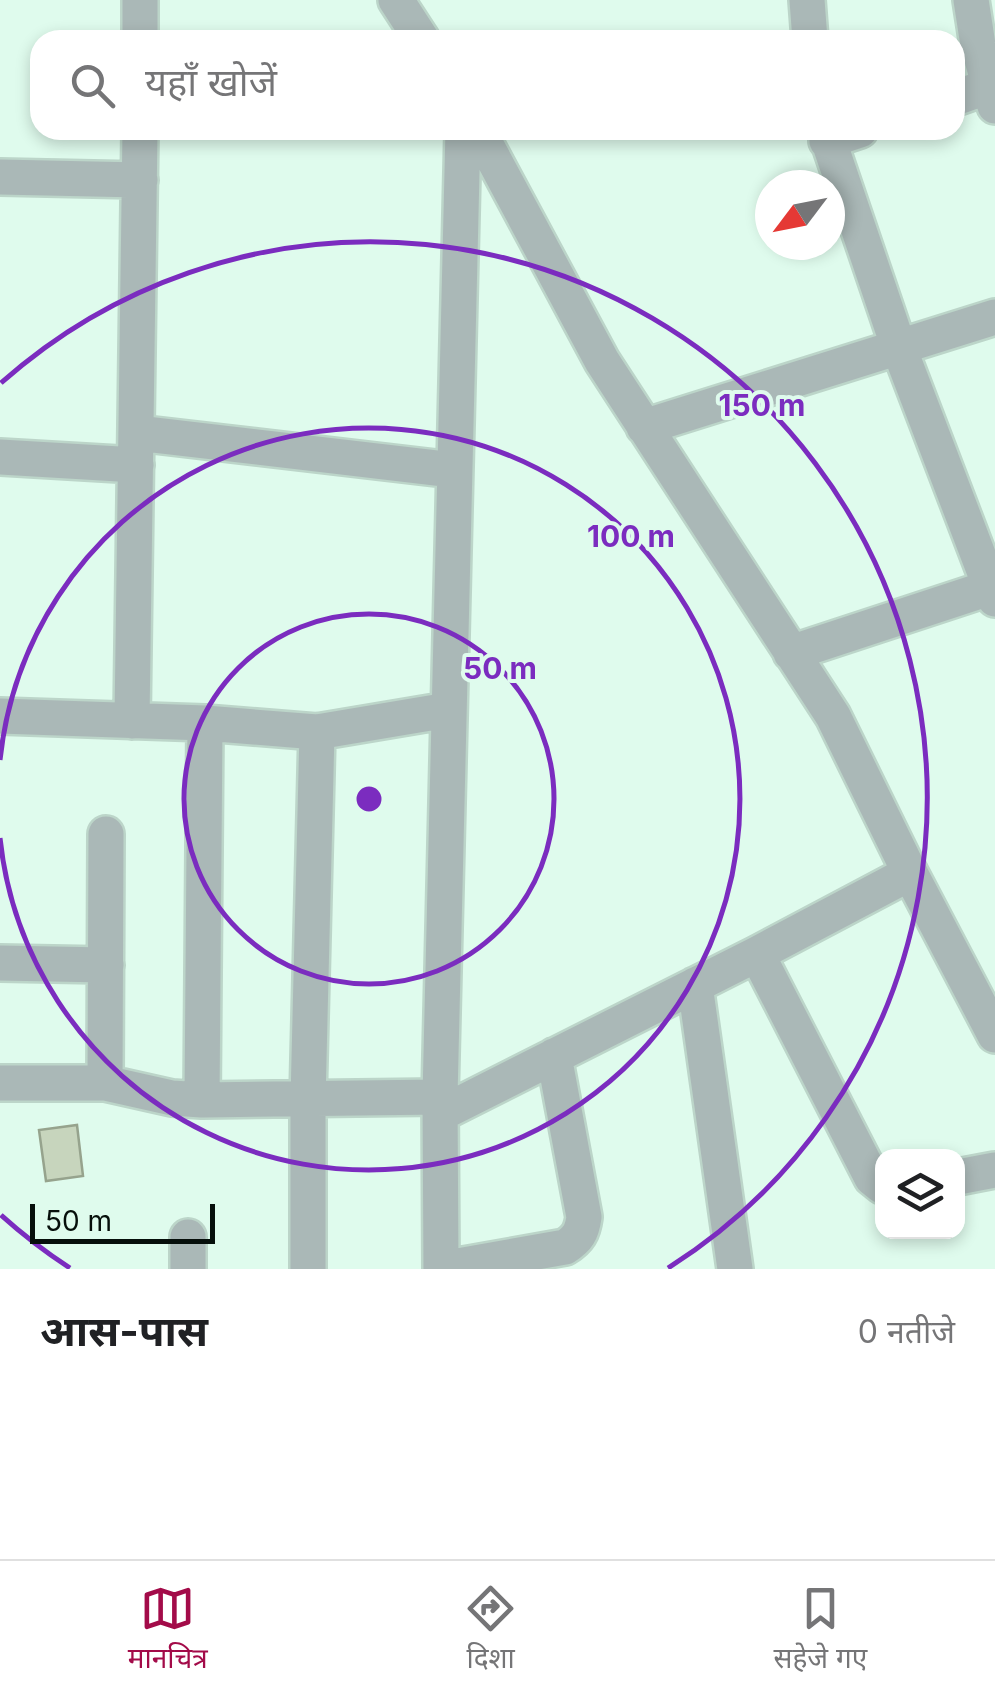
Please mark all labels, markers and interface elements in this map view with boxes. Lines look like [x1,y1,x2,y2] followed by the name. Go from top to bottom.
[30,30,965,140] search box
[65,58,120,113] icon: search
[145,59,277,105] text: यहाँ खोजें
[755,170,845,260] north arrow
[719,387,805,423] text: 150 m
[587,518,675,554] text: 100 m
[463,650,537,686] text: 50 m
[351,781,387,817] centre of rings
[875,1149,965,1239] map controls
[875,1149,965,1239] button: layers
[30,1199,215,1244] scale bar
[45,1204,112,1238] text: 50 m
[40,1305,208,1356] text: आस-पास
[858,1312,955,1351] text: 0 नतीजे
[128,1581,208,1679] tab: मानचित्र
[463,1581,518,1679] tab: दिशा
[774,1581,867,1679] tab: सहेजे गए

